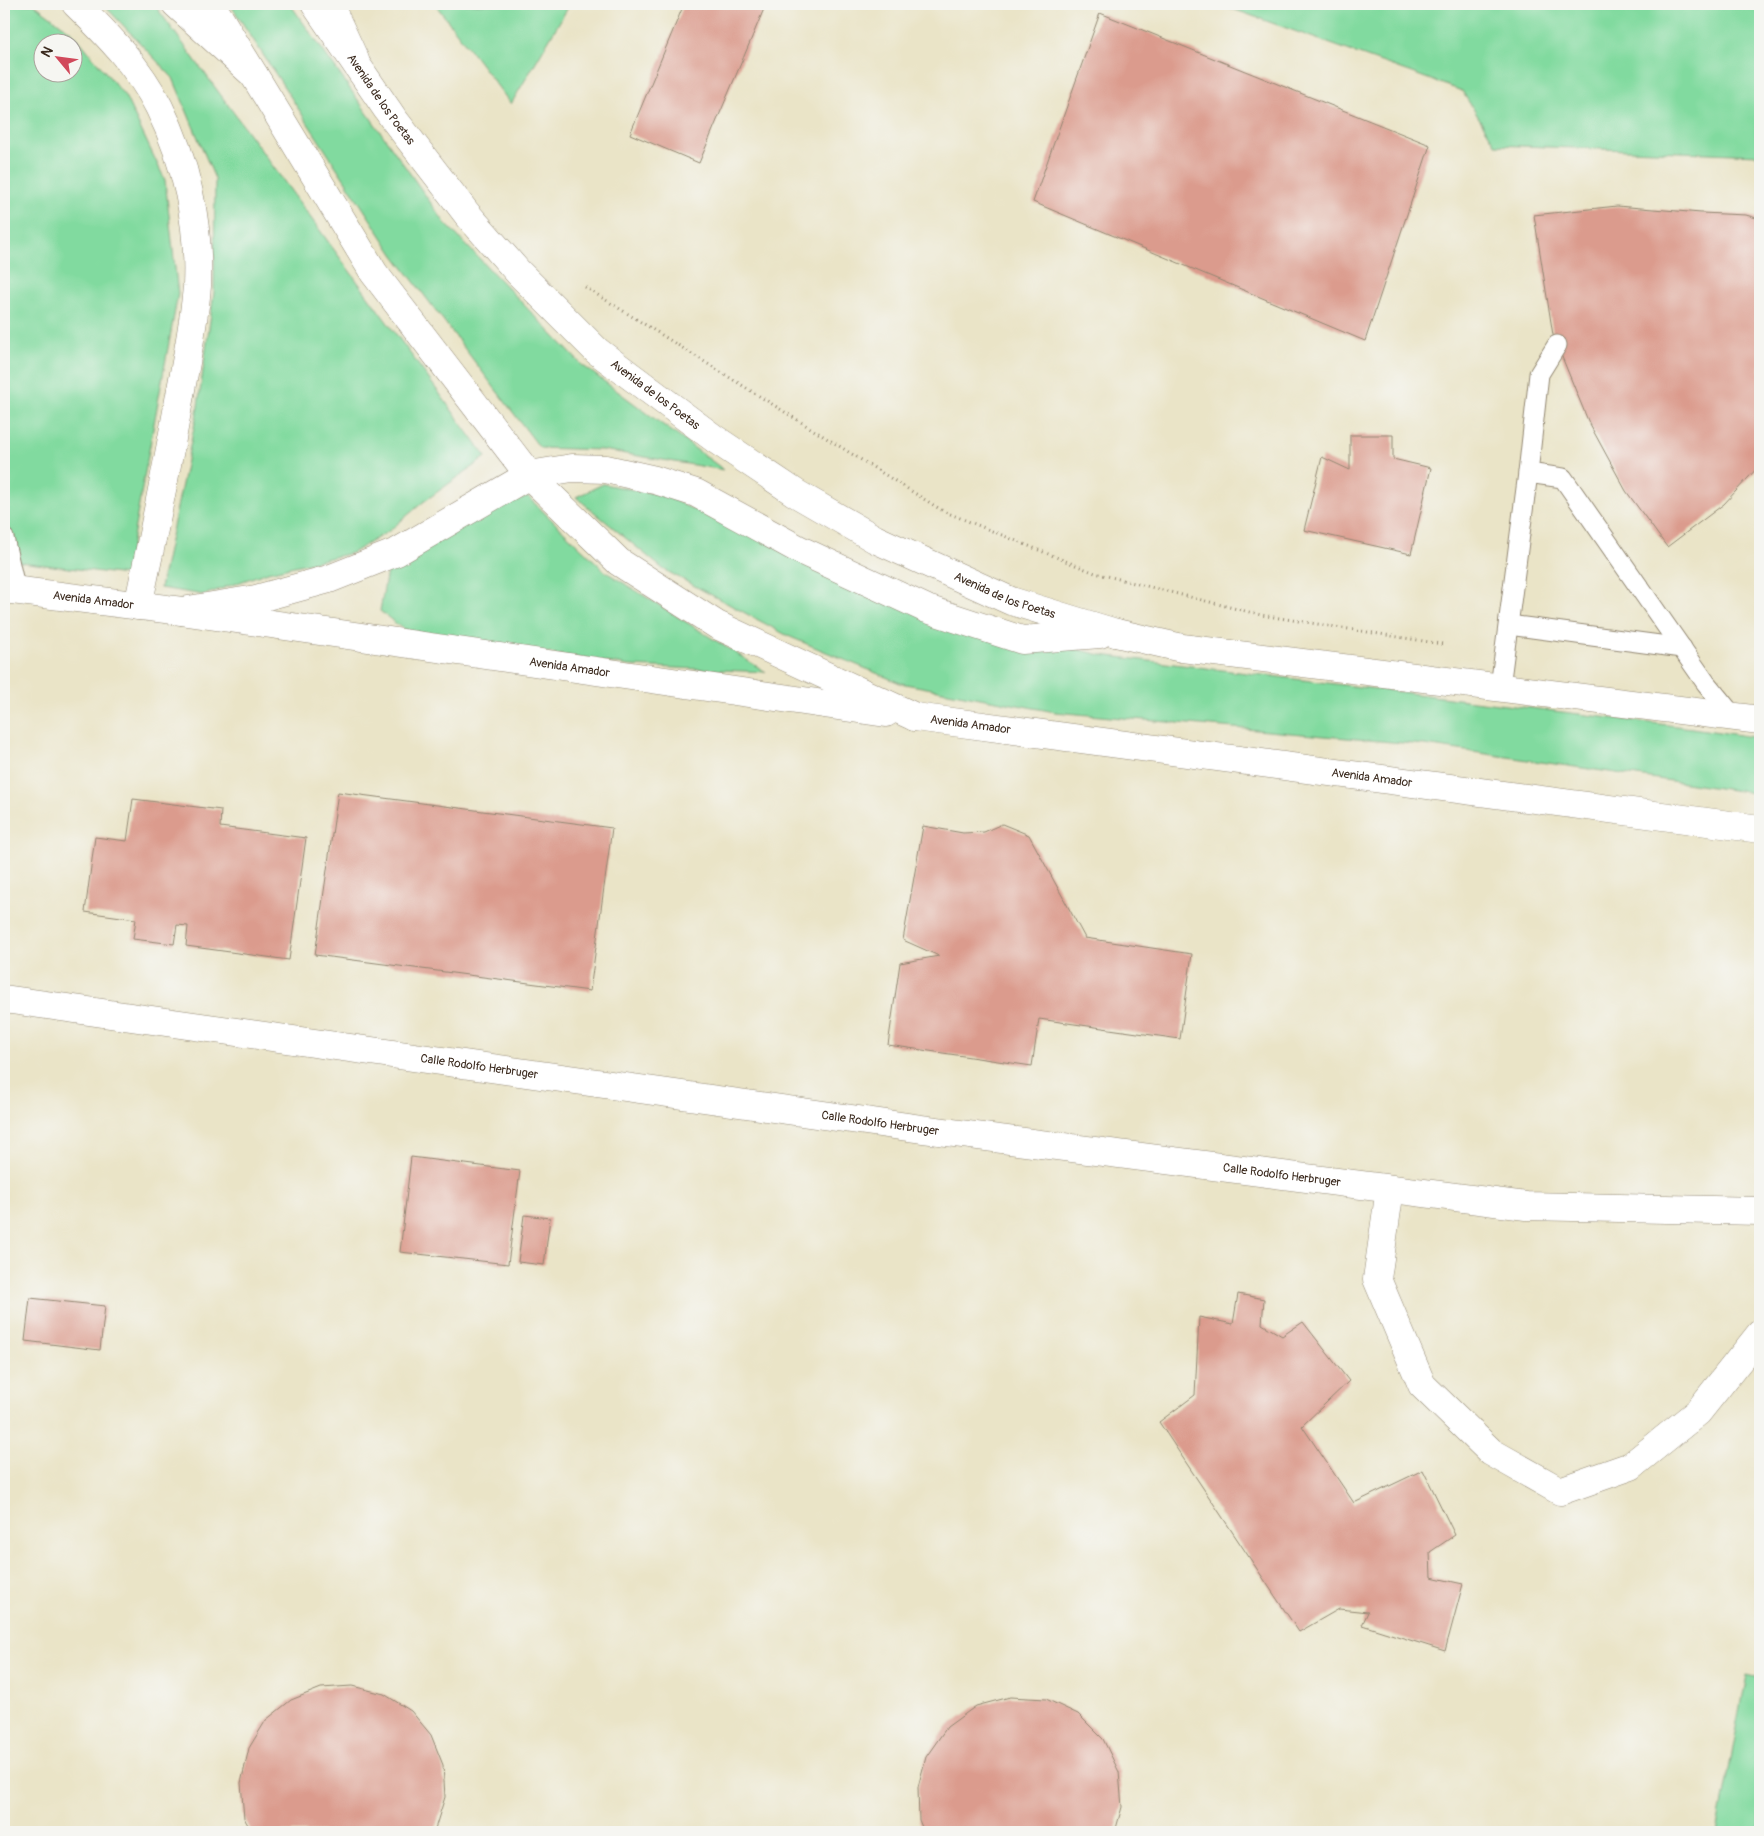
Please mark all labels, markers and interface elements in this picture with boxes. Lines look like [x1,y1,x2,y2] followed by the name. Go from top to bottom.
[32,32,82,82] north arrow
[37,44,57,60] text: N
[344,51,419,148] street label: Avenida de los Poetas
[608,356,703,433] street label: Avenida de los Poetas
[952,569,1058,622] street label: Avenida de los Poetas
[52,588,135,613] street label: Avenida Amador
[528,654,612,681] street label: Avenida Amador
[929,712,1013,737] street label: Avenida Amador
[1331,765,1414,790] street label: Avenida Amador
[419,1051,540,1082] street label: Calle Rodolfo Herbruger
[820,1107,941,1139] street label: Calle Rodolfo Herbruger
[1222,1160,1342,1190] street label: Calle Rodolfo Herbruger

